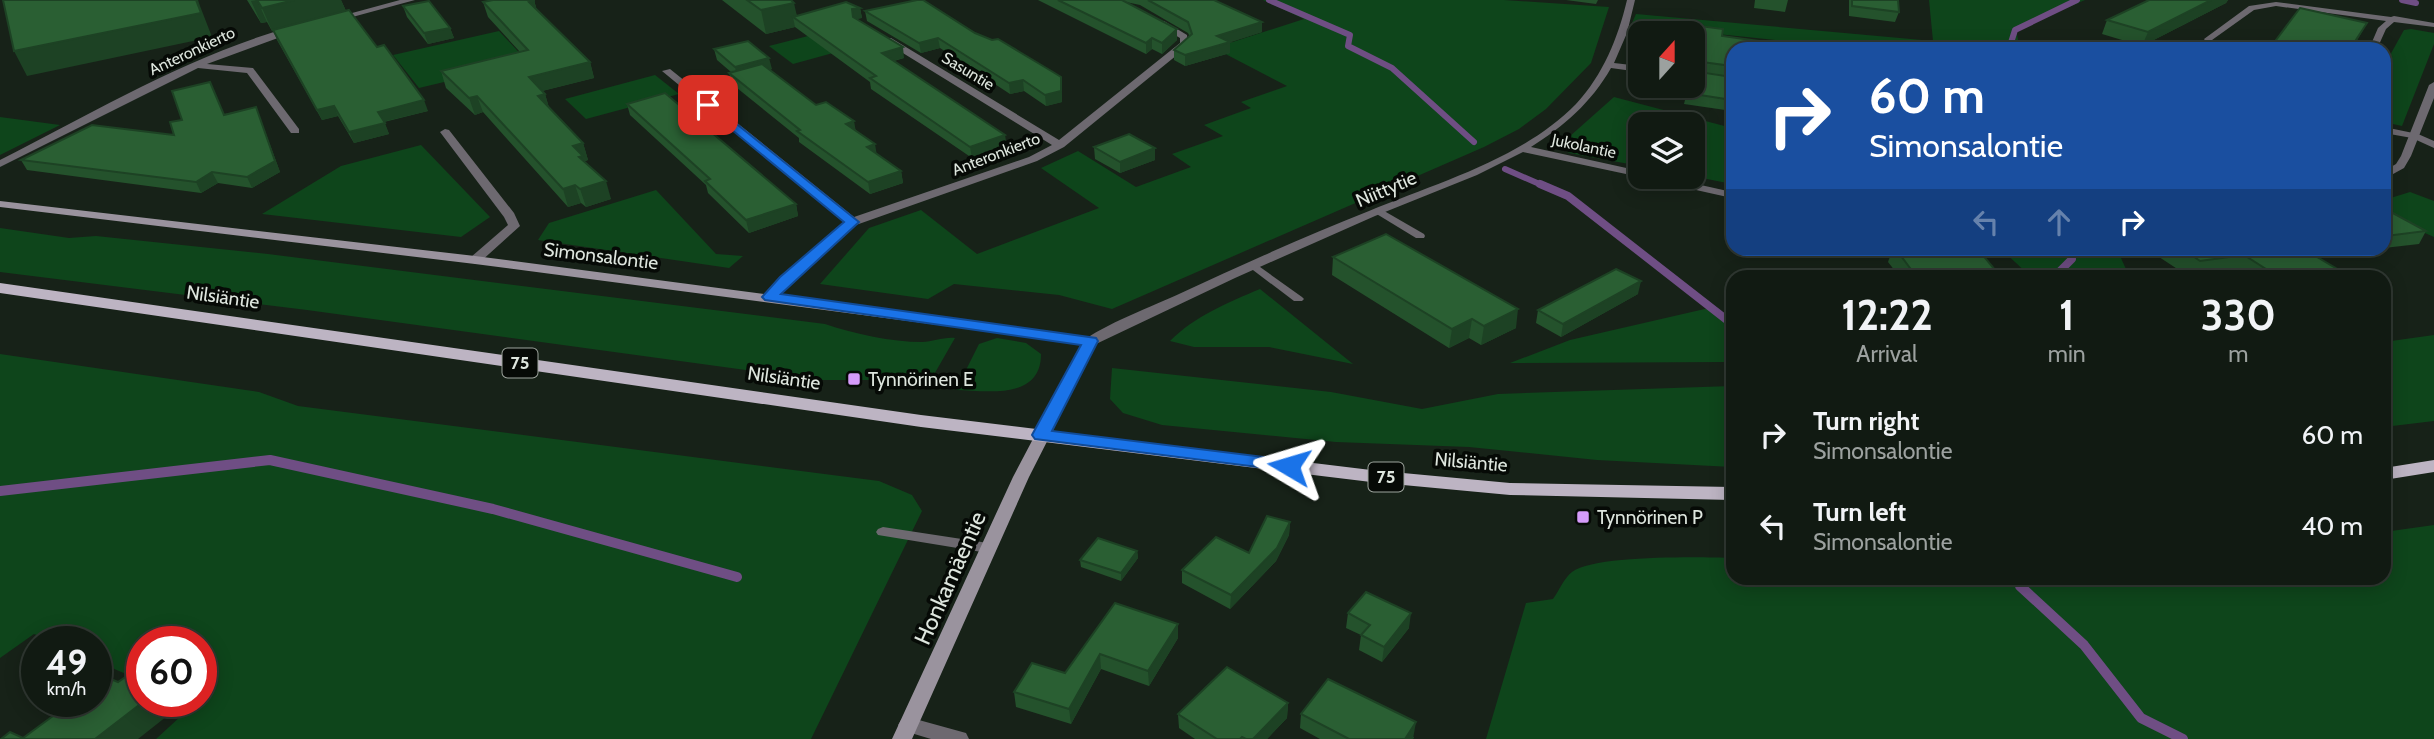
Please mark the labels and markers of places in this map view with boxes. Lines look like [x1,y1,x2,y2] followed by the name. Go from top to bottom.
[678,75,738,135] pin
[868,368,974,391] place label: Tynnörinen E
[846,371,862,387] marker: Tynnörinen E
[1597,506,1703,529] place label: Tynnörinen P
[1575,509,1591,525] marker: Tynnörinen P

